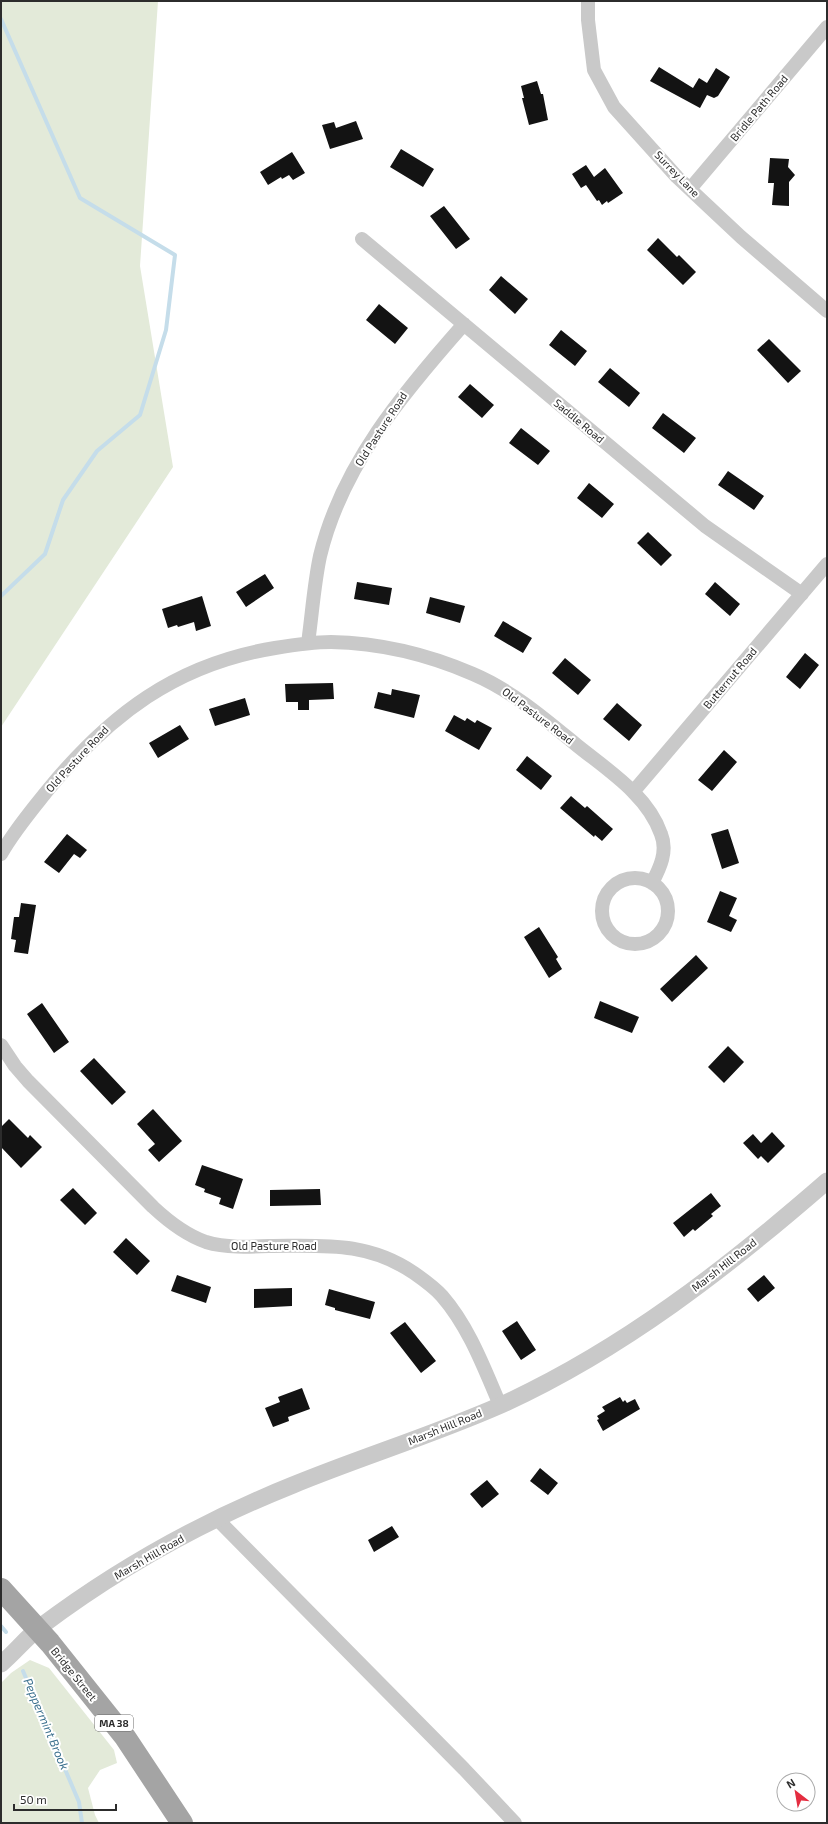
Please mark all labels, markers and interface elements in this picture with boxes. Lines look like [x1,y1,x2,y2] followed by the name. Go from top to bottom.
[727,72,790,144] street label: Bridle Path Road
[652,148,703,199] street label: Surrey Lane
[352,389,409,468] street label: Old Pasture Road
[551,396,607,445] street label: Saddle Road
[700,644,759,711] street label: Butternut Road
[500,685,577,747] street label: Old Pasture Road
[43,723,111,794] street label: Old Pasture Road
[689,1235,759,1294] street label: Marsh Hill Road
[231,1239,317,1252] street label: Old Pasture Road
[406,1406,484,1447] street label: Marsh Hill Road
[111,1531,186,1582] street label: Marsh Hill Road
[49,1644,100,1703] street label: Bridge Street
[21,1676,73,1771] water label: Peppermint Brook
[95,1715,133,1731] road number: MA 38
[776,1772,816,1812] north arrow
[784,1775,797,1791] text: N
[14,1786,116,1812] scale bar
[20,1792,47,1806] text: 50 m

